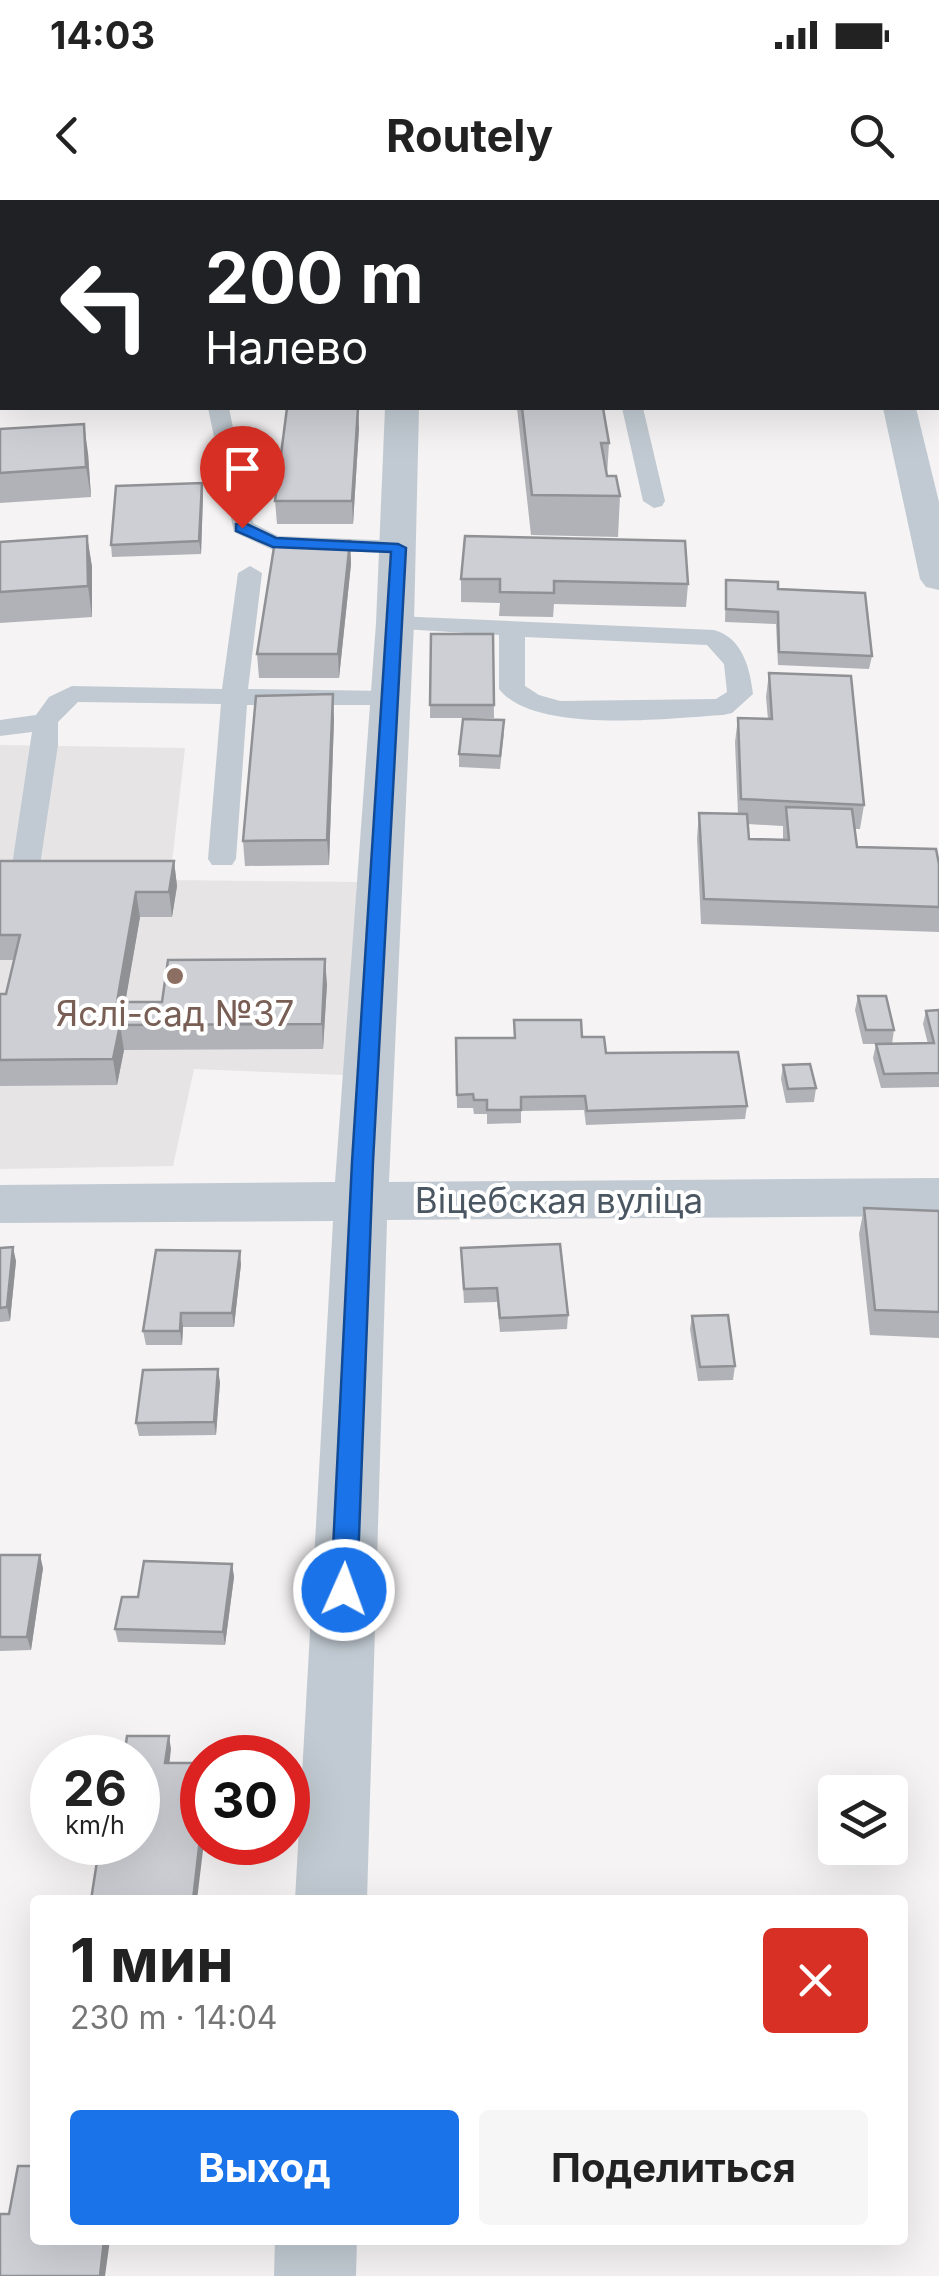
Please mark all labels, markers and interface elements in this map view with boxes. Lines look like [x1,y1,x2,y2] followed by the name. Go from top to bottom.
[50,12,155,58] text: 14:03
[40,108,95,163] icon: back
[386,108,553,163] text: Routely
[844,108,899,163] icon: search
[205,235,424,320] text: 200 m
[40,240,170,370] icon: left
[205,320,368,375] text: Налево
[200,426,285,529] pin
[215,441,270,496] icon: arrive
[164,965,186,987] marker: Яслі-сад №37
[56,992,294,1034] place label: Яслі-сад №37
[415,1179,703,1221] street label: Віцебская вуліца
[292,1538,396,1642] position arrow
[180,1735,310,1865] speed limit sign: 30
[63,1758,127,1818] text: 26
[818,1775,908,1865] map controls
[818,1775,908,1865] button: layers
[65,1810,125,1840] text: km/h
[70,1924,234,1996] text: 1 мин
[763,1928,868,2033] button: close
[70,1998,277,2037] text: 230 m · 14:04
[70,2110,459,2225] button: Выход
[479,2110,868,2225] button: Поделиться

